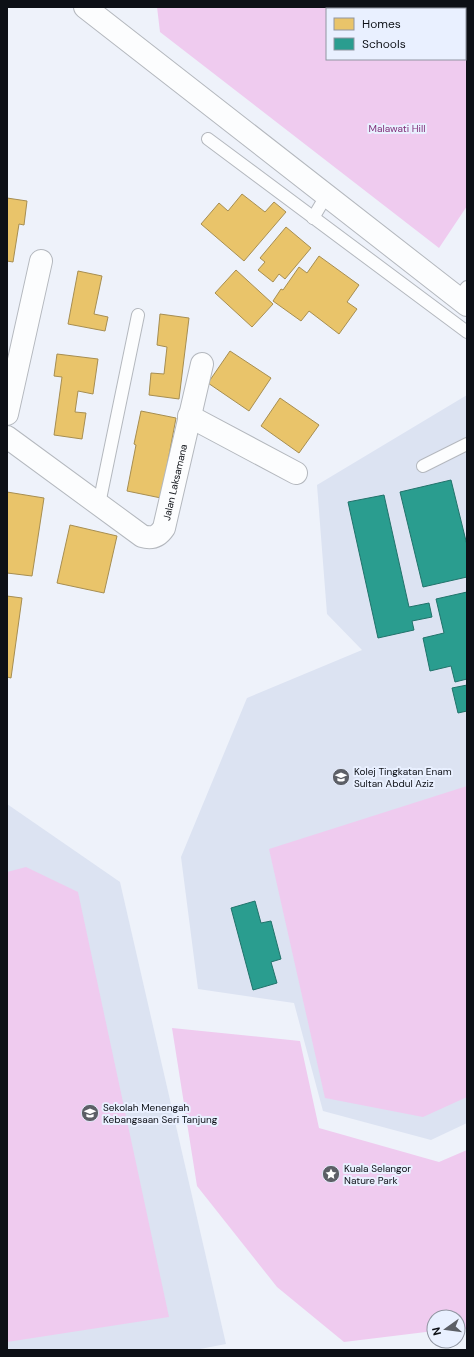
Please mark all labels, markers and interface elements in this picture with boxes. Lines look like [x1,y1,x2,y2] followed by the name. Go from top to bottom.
[326,8,466,60] legend
[362,16,401,32] text: Homes
[362,36,406,52] text: Schools
[369,122,425,135] park label: Malawati Hill
[159,443,190,522] street label: Jalan Laksamana
[354,765,452,790] place label: Kolej Tingkatan Enam Sultan Abdul Aziz
[331,767,351,787] school or university icon: Kolej Tingkatan Enam Sultan Abdul Aziz
[103,1101,218,1126] place label: Sekolah Menengah Kebangsaan Seri Tanjung
[80,1103,100,1123] school or university icon: Sekolah Menengah Kebangsaan Seri Tanjung
[344,1162,411,1187] place label: Kuala Selangor Nature Park
[321,1164,341,1184] place icon: Kuala Selangor Nature Park
[426,1309,466,1349] north arrow
[429,1326,444,1337] text: N

